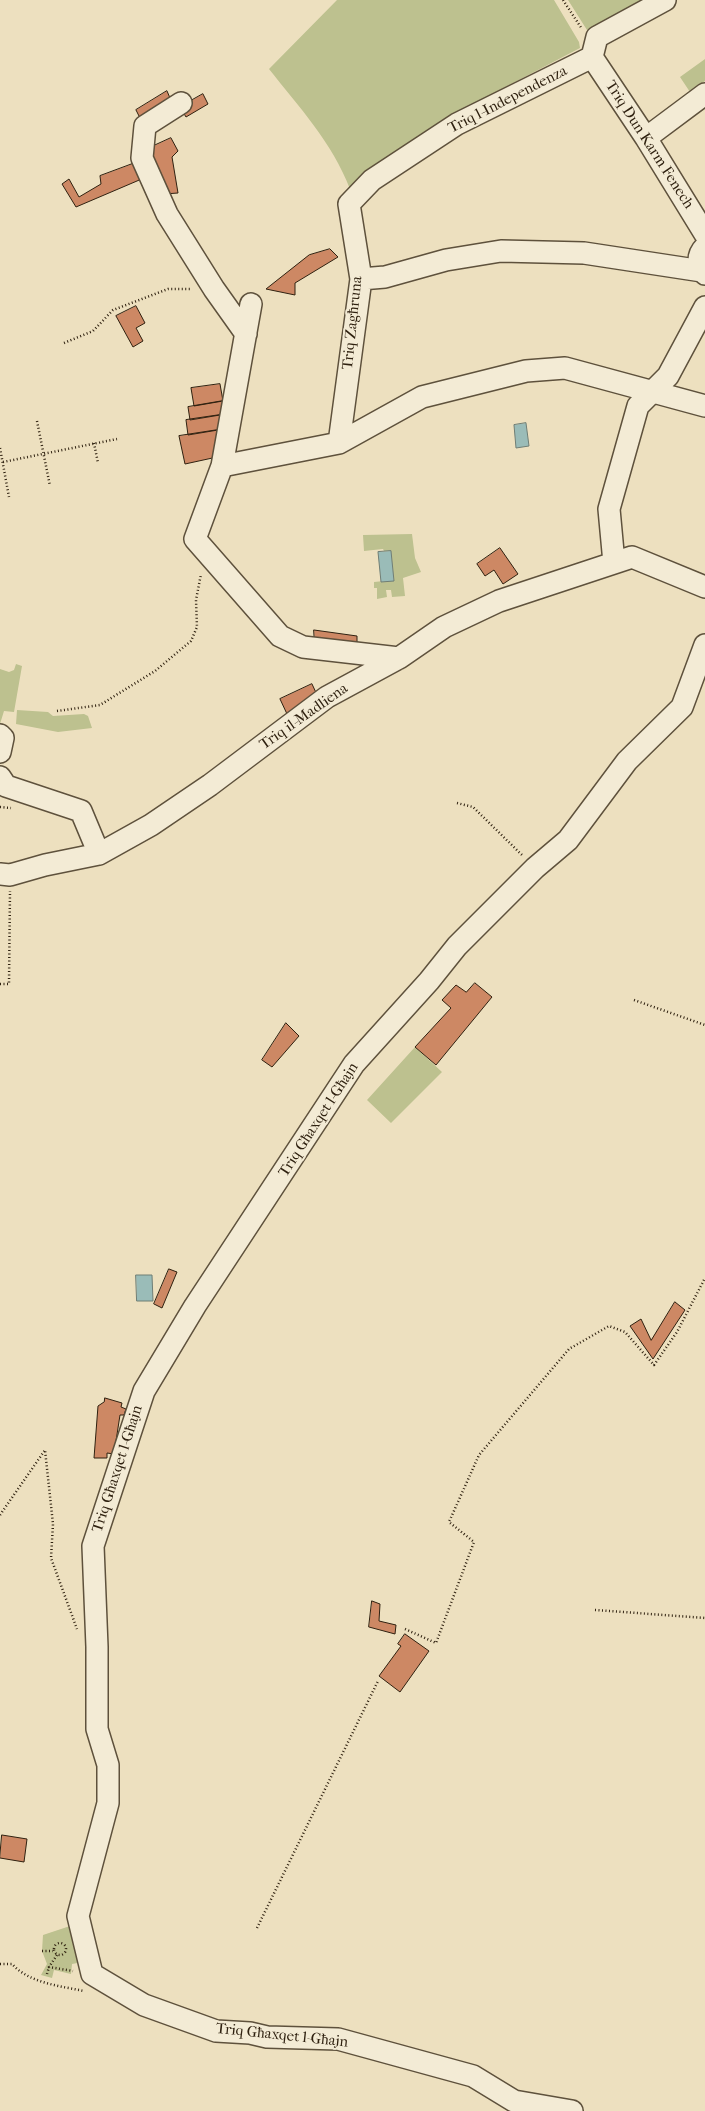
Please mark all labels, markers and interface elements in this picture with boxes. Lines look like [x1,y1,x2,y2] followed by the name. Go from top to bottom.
[446,62,570,138] street label: Triq l-Independenza
[601,78,697,212] street label: Triq Dun Karm Fenech
[339,275,367,371] street label: Triq Zagħruna
[256,680,352,754] street label: Triq il-Madliena
[275,1059,363,1181] street label: Triq Għaxqet l-Għajn
[89,1403,147,1535] street label: Triq Għaxqet l-Għajn
[215,2020,349,2052] street label: Triq Għaxqet l-Għajn

